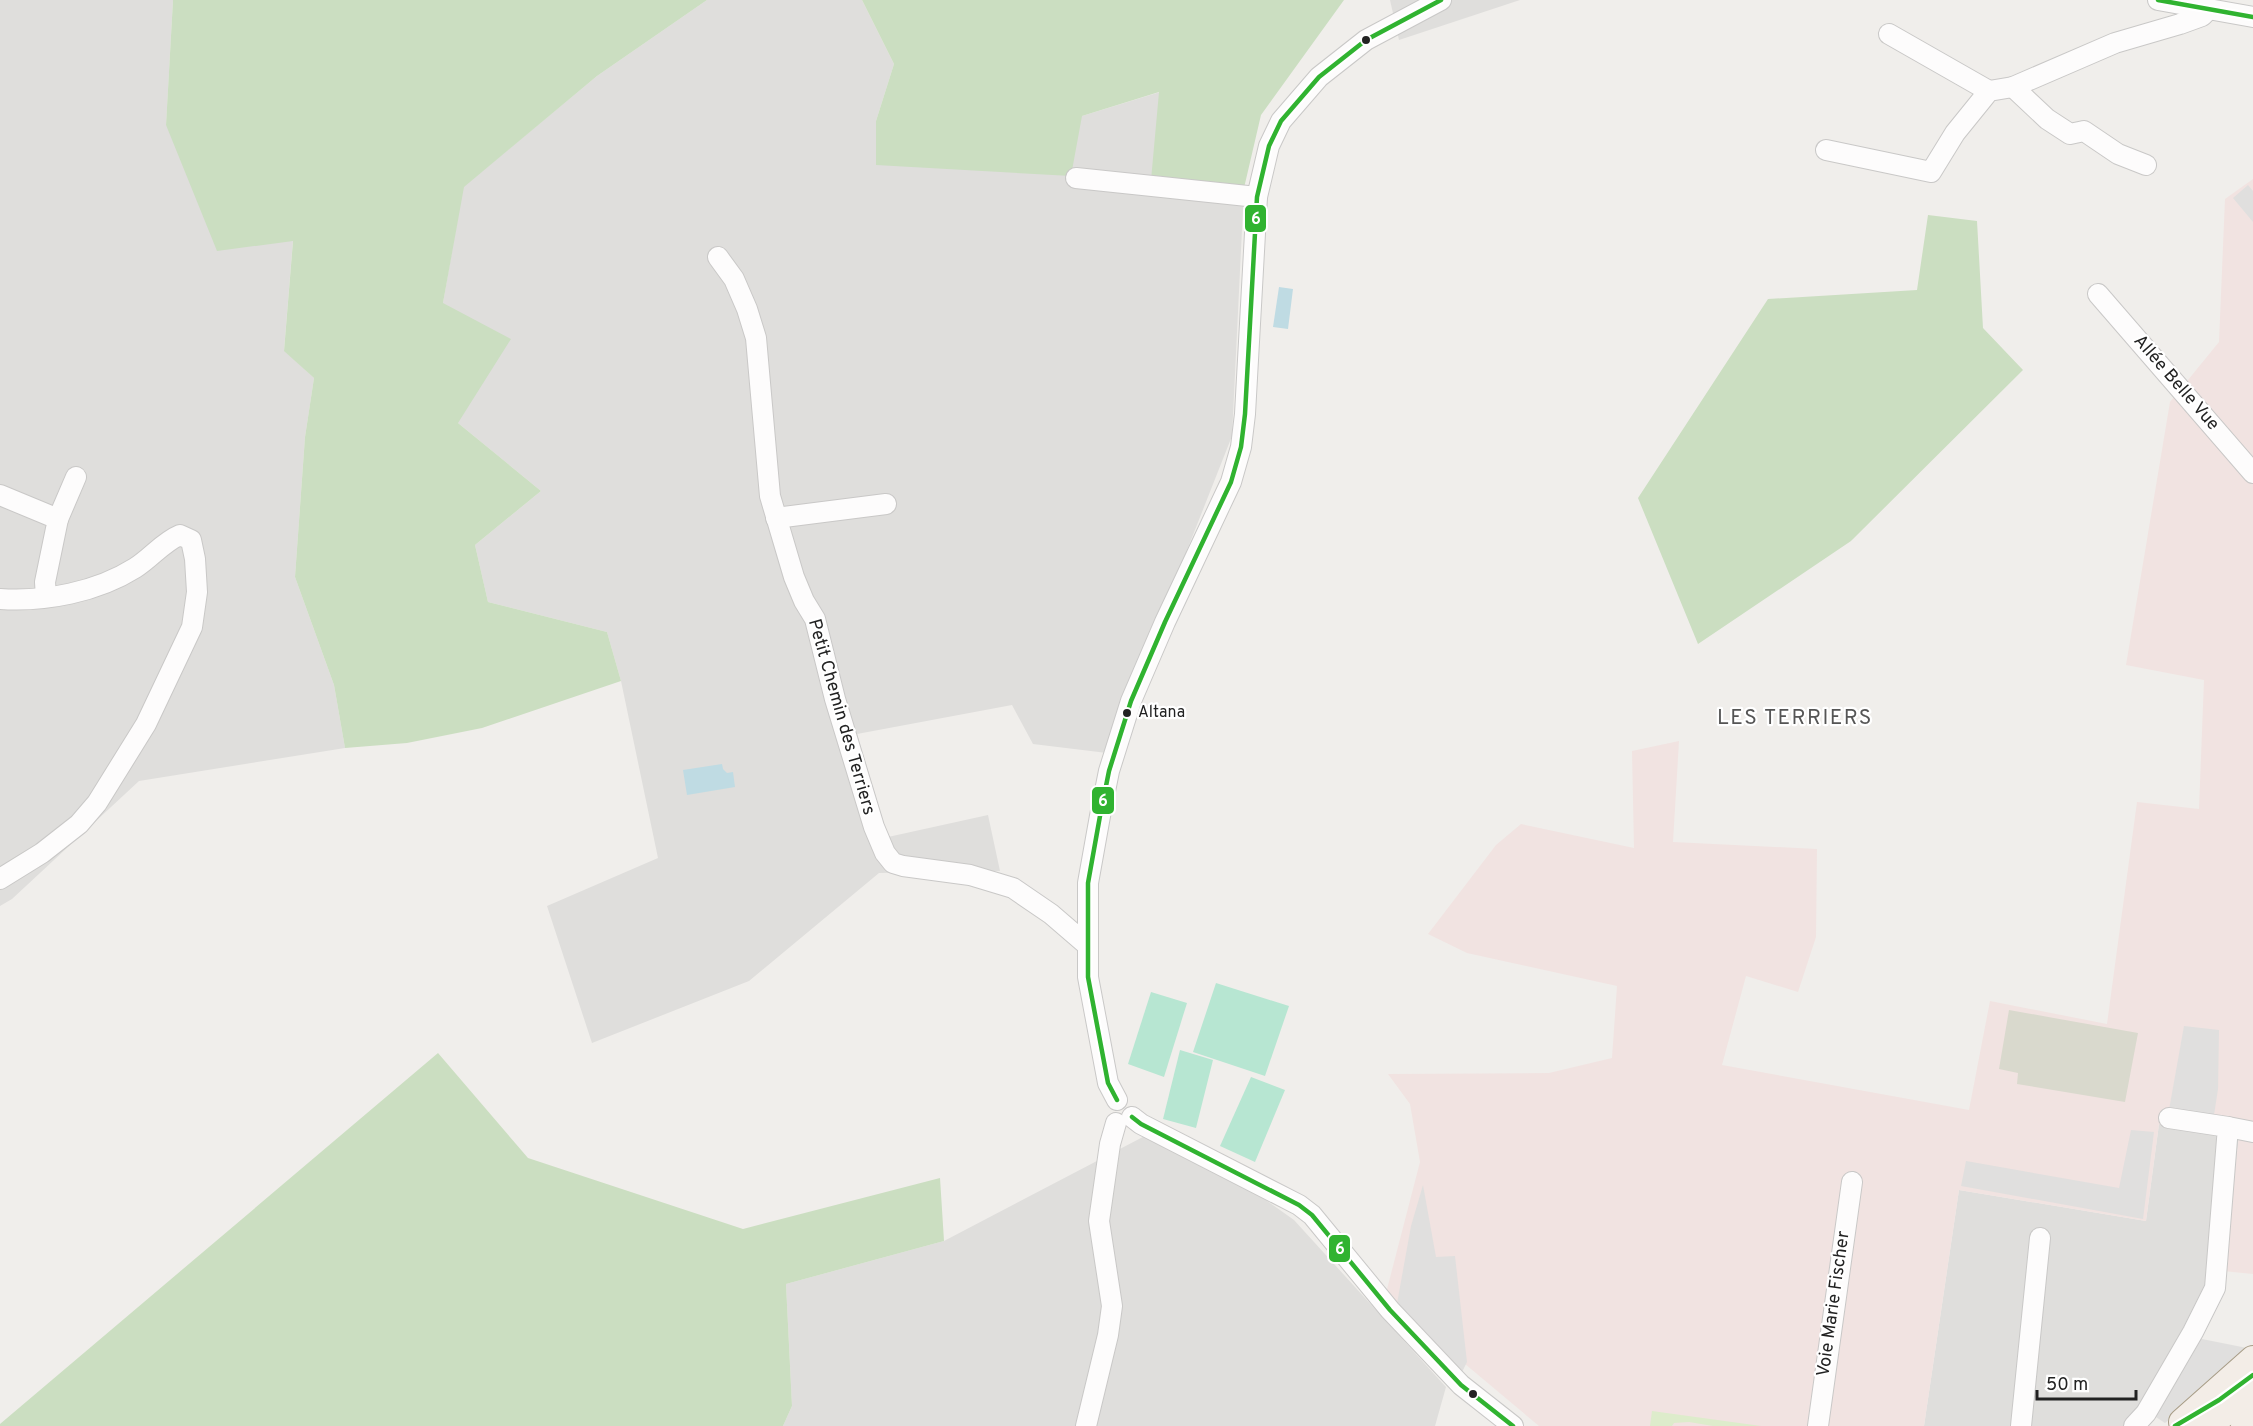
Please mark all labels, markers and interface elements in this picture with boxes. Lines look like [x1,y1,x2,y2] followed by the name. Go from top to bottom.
[1360,34,1372,46] unlabelled marker
[1244,204,1267,233] line badge: 6
[1251,210,1261,230] text: 6
[2128,330,2224,436] street label: Allée Belle Vue
[802,616,880,818] street label: Petit Chemin des Terriers
[1138,703,1185,723] place label: Altana
[1717,705,1873,732] district label: LES TERRIERS
[1121,707,1133,719] marker: Altana
[1091,786,1115,815] line badge: 6
[1098,792,1108,812] text: 6
[1812,1230,1856,1378] street label: Voie Marie Fischer
[1328,1234,1351,1263] line badge: 6
[1335,1240,1345,1260] text: 6
[2037,1363,2136,1401] scale bar
[2046,1374,2088,1397] text: 50 m
[1467,1388,1479,1400] unlabelled marker

